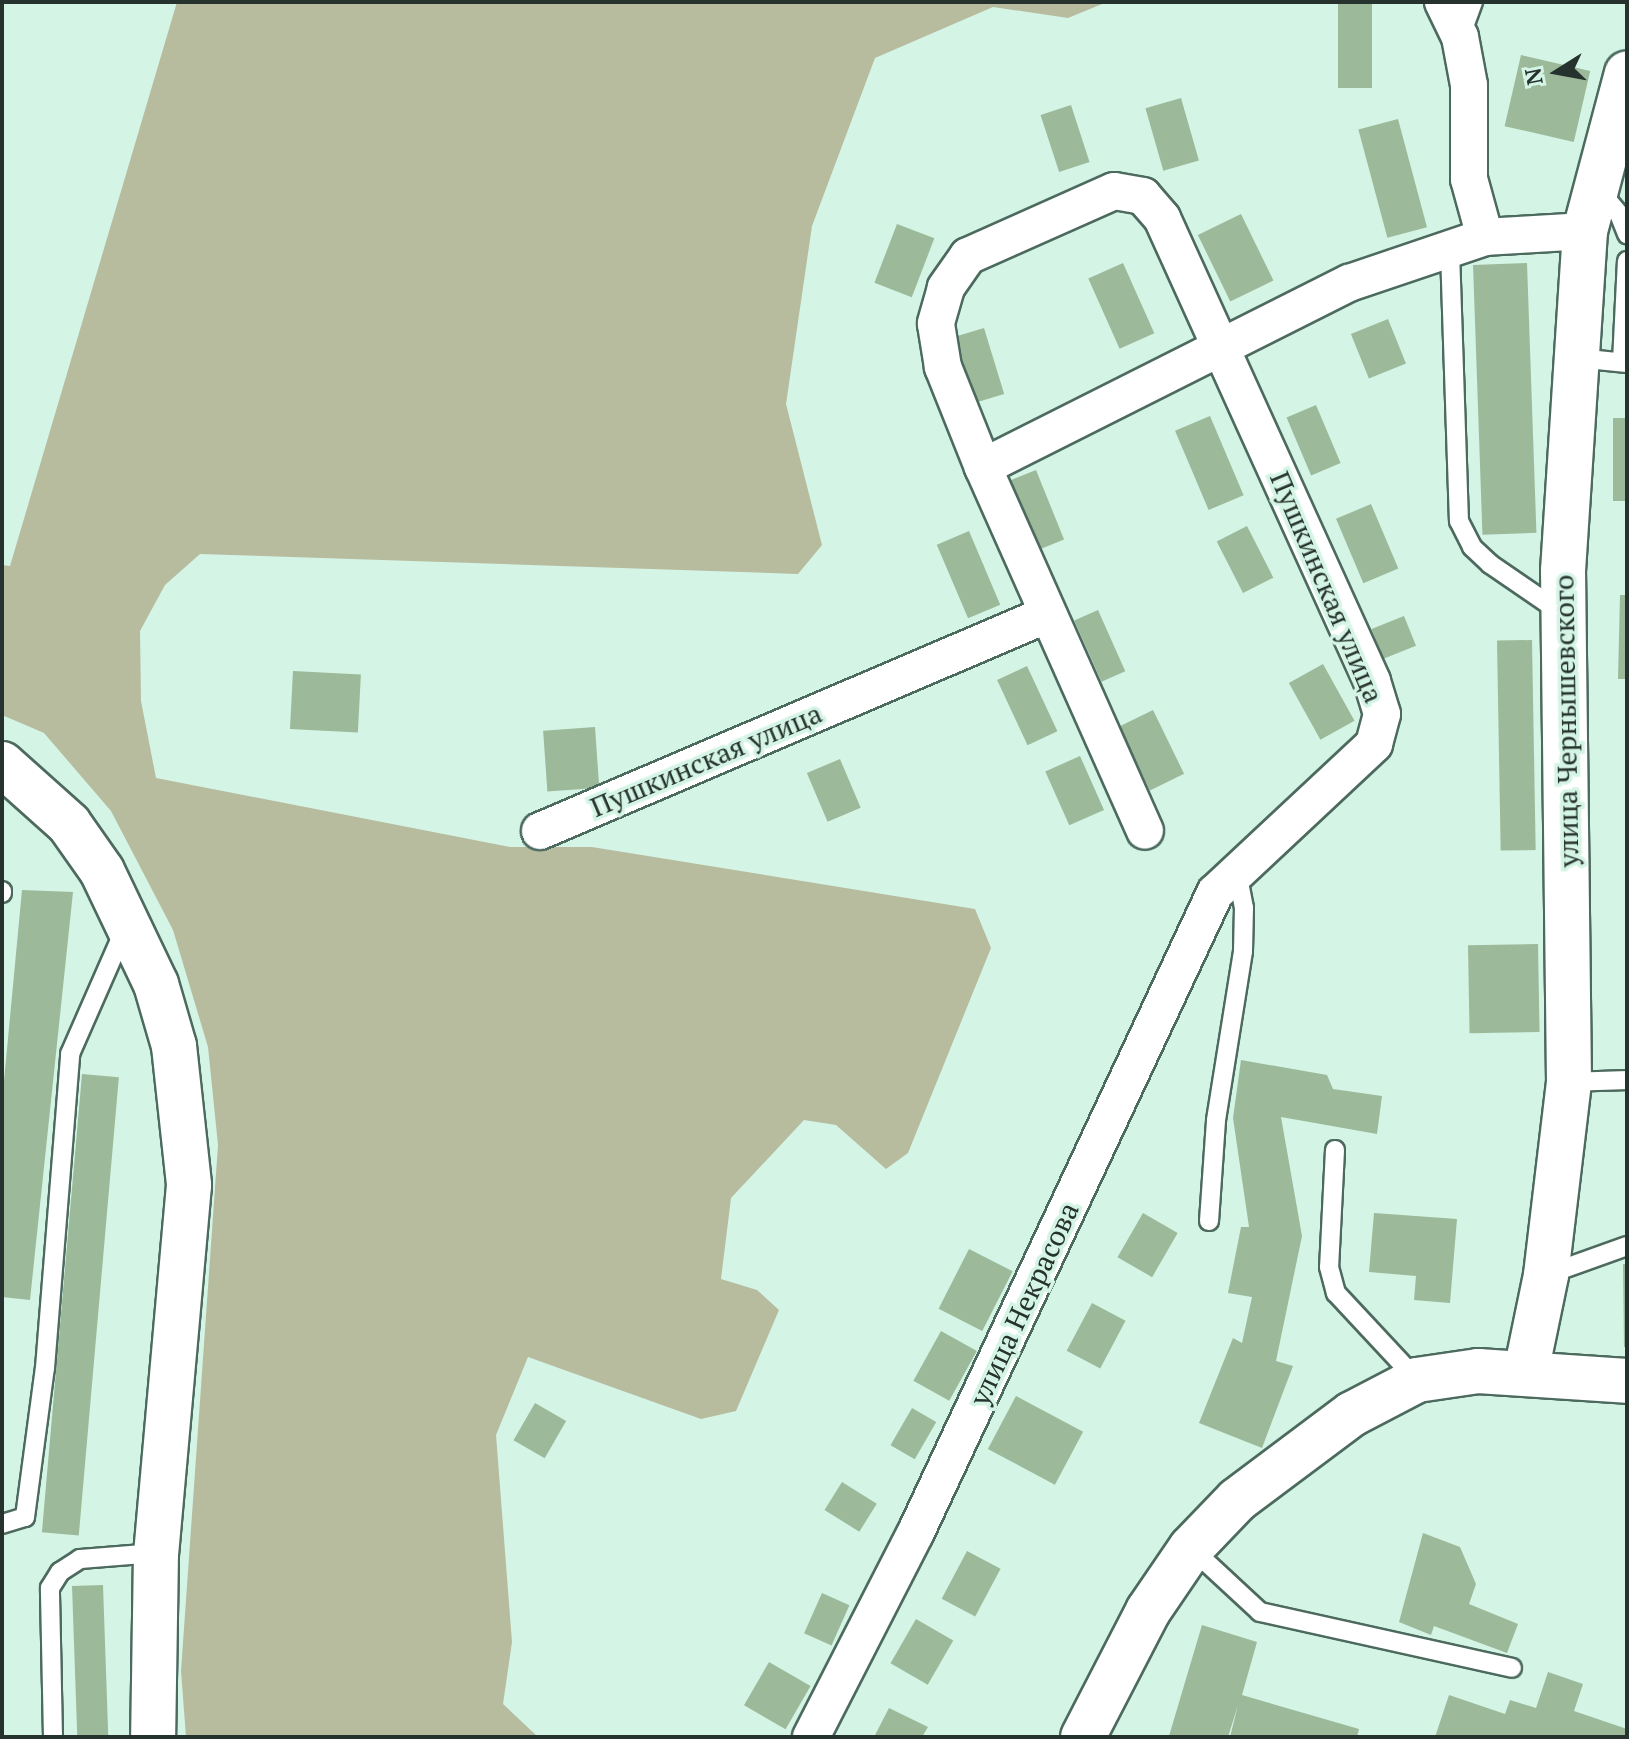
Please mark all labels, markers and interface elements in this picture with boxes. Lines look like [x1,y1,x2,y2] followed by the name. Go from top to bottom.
[1517,32,1597,112] north arrow
[1517,66,1549,88] text: N
[1263,466,1391,708] street label: Пушкинская улица
[1547,574,1585,868] street label: улица Чернышевского
[585,696,827,824] street label: Пушкинская улица
[962,1197,1086,1411] street label: улица Некрасова

